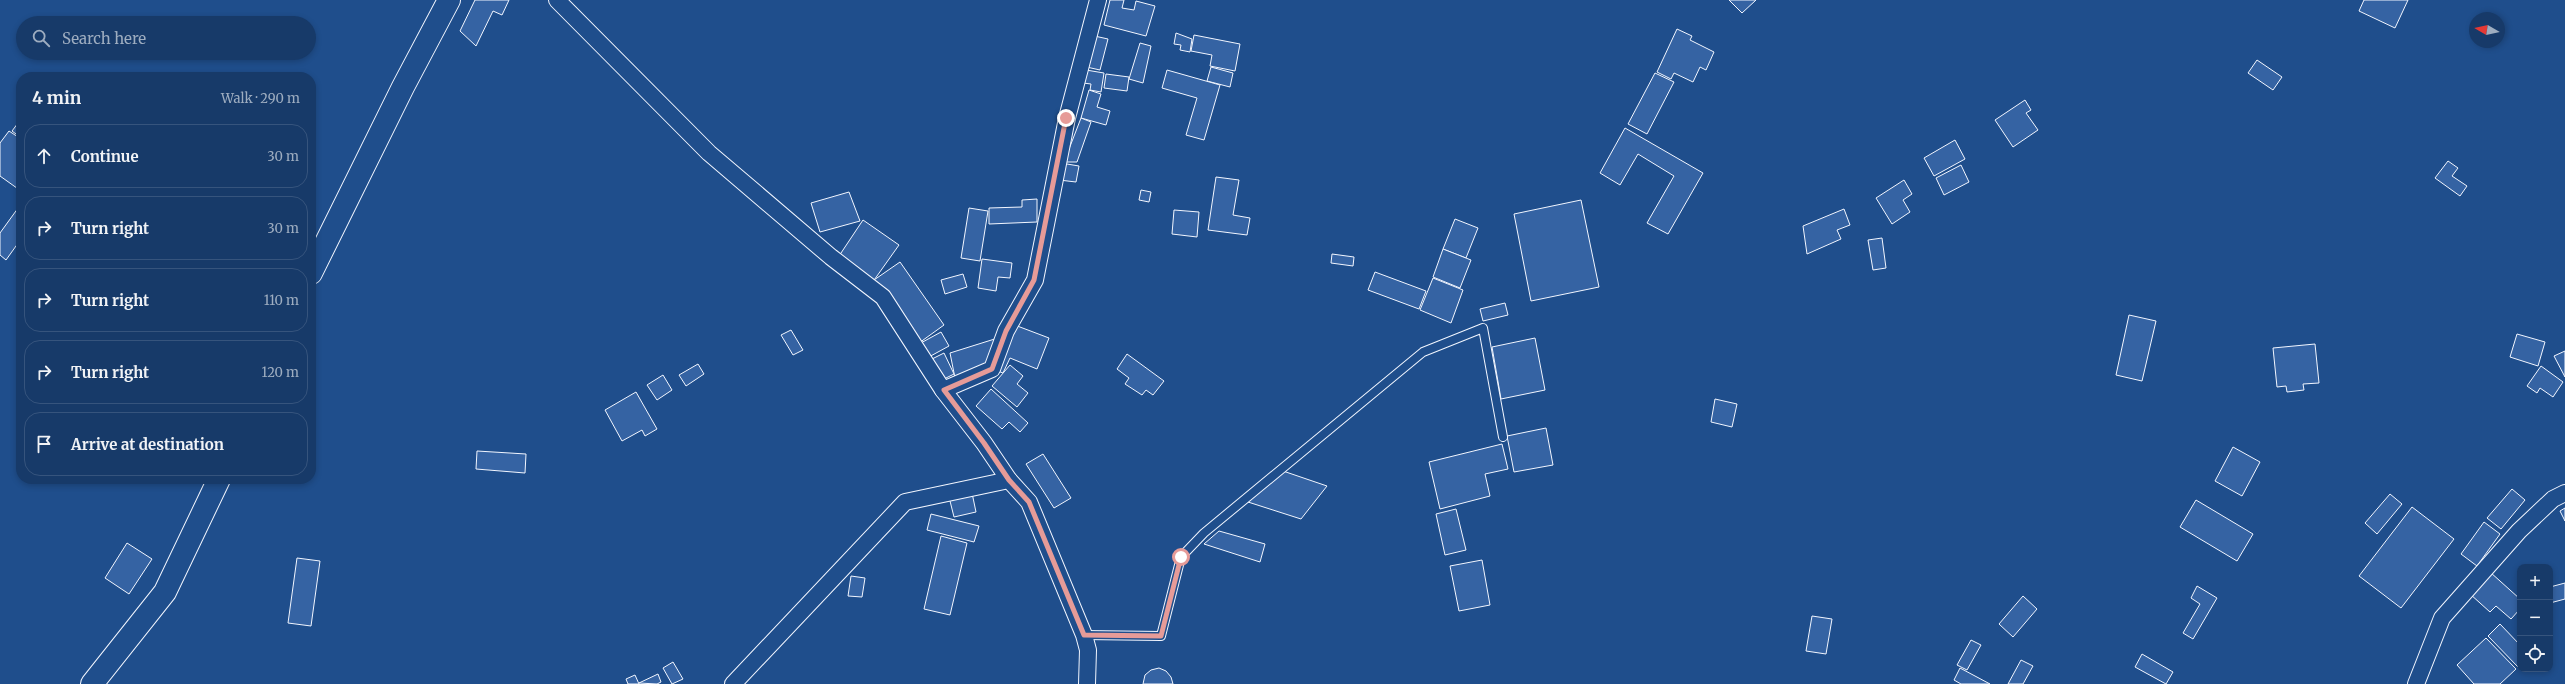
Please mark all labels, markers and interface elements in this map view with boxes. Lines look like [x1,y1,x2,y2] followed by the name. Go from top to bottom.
[2469,12,2505,48] north arrow
[16,16,316,60] search box
[30,27,52,49] icon: search
[62,29,146,48] text: Search here
[32,87,81,109] text: 4 min
[221,90,300,107] text: Walk · 290 m
[1057,109,1075,127] route end
[33,145,55,167] icon: ahead
[71,147,139,166] text: Continue
[267,148,299,165] text: 30 m
[33,217,55,239] icon: right
[71,219,149,238] text: Turn right
[267,220,299,237] text: 30 m
[33,289,55,311] icon: right
[71,291,149,310] text: Turn right
[264,292,299,309] text: 110 m
[33,361,55,383] icon: right
[71,363,149,382] text: Turn right
[261,364,299,381] text: 120 m
[33,433,55,455] icon: arrive
[71,435,224,454] text: Arrive at destination
[1172,548,1190,566] route start
[2517,564,2553,672] map controls
[2517,564,2553,600] button: +
[2517,600,2553,636] button: −
[2517,636,2553,672] button: locate

